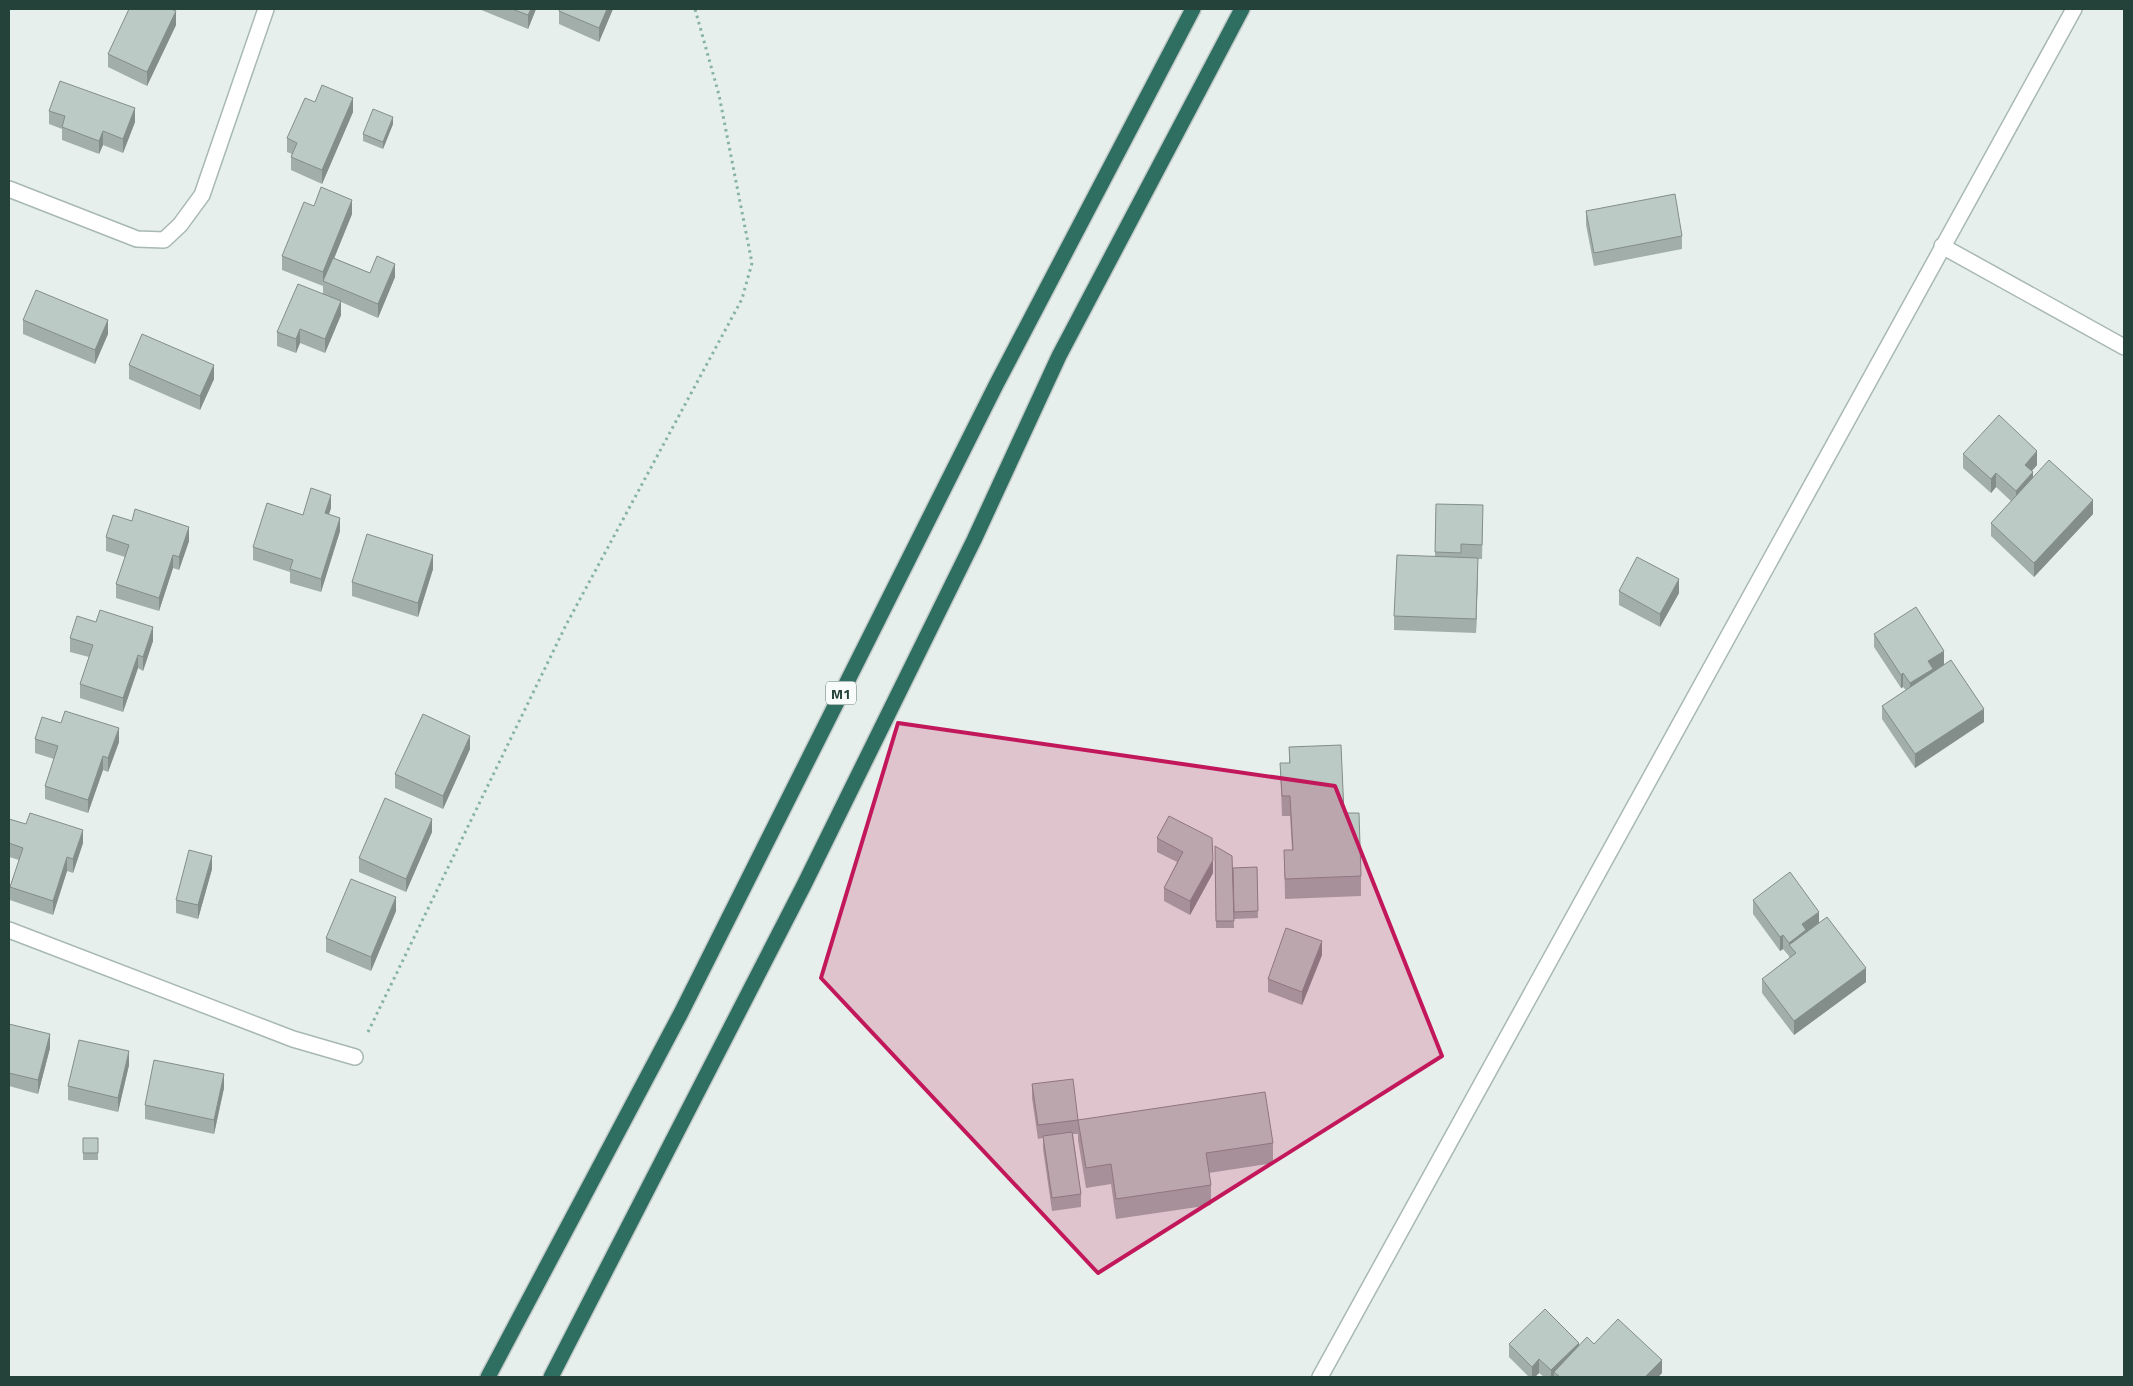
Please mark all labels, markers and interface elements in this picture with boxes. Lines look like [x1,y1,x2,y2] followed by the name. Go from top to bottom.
[826,681,856,704] road number: M1

